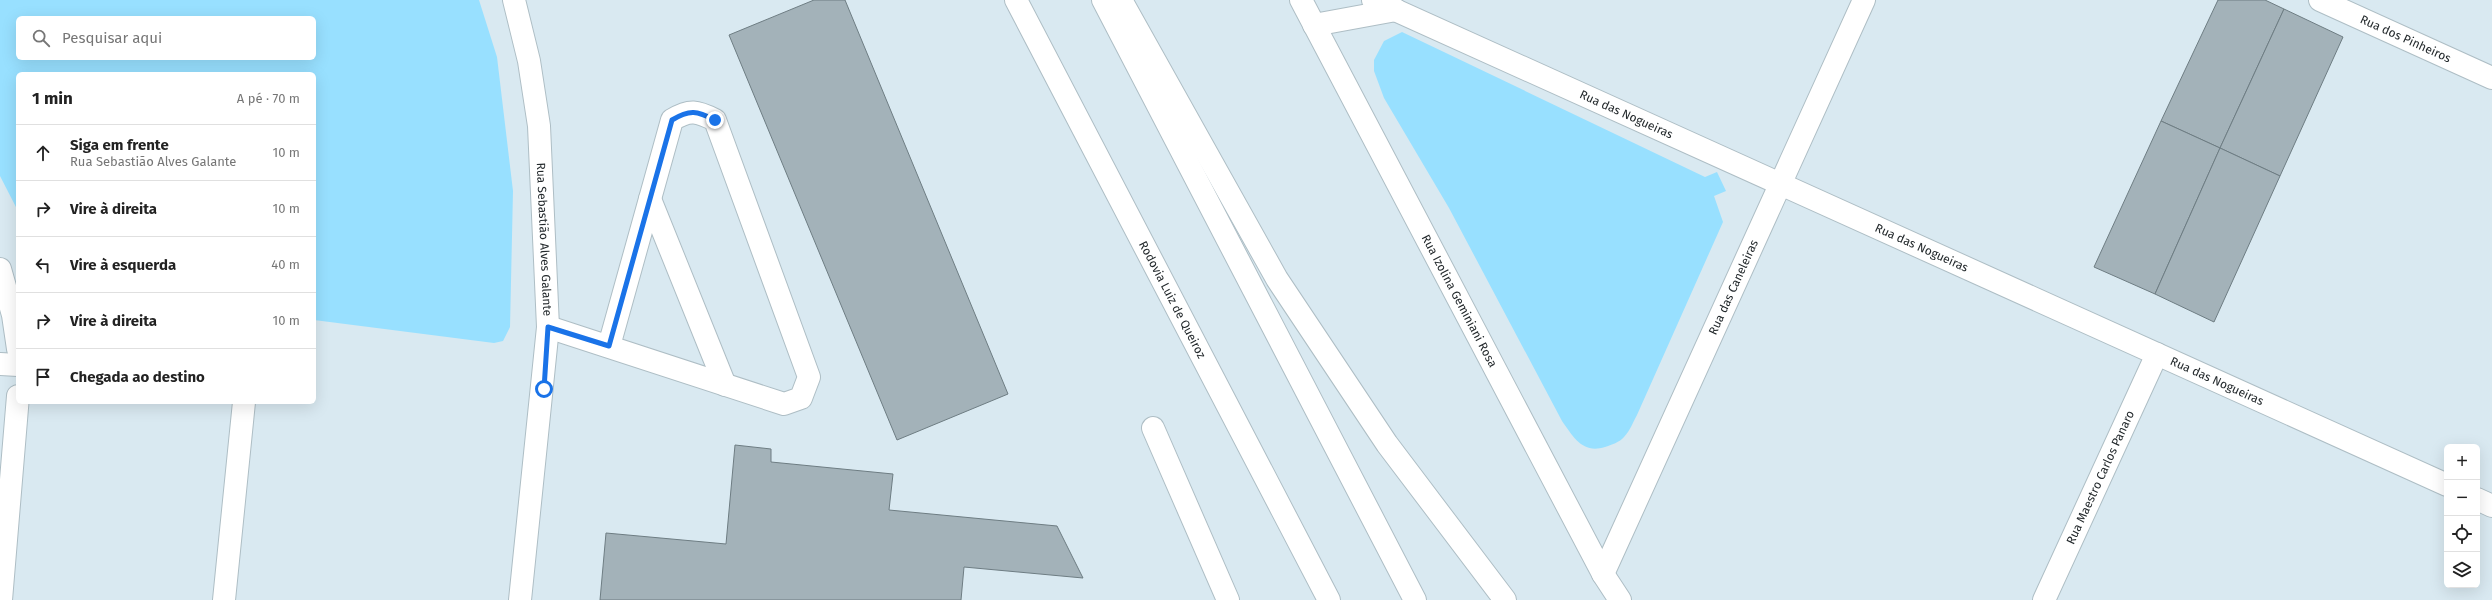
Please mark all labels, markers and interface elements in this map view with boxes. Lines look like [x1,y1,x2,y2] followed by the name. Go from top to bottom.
[2358,12,2454,66] street label: Rua dos Pinheiros
[16,16,316,60] search box
[30,27,52,49] icon: search
[62,29,162,47] text: Pesquisar aqui
[1578,87,1676,142] street label: Rua das Nogueiras
[32,88,73,109] text: 1 min
[237,91,300,106] text: A pé · 70 m
[706,111,724,129] route end
[70,136,169,154] text: Siga em frente
[32,142,54,164] icon: ahead
[273,145,300,160] text: 10 m
[70,154,236,169] text: Rua Sebastião Alves Galante
[534,162,555,316] street label: Rua Sebastião Alves Galante
[32,198,54,220] icon: right
[70,200,157,218] text: Vire à direita
[273,201,300,216] text: 10 m
[1873,221,1971,275] street label: Rua das Nogueiras
[1419,232,1500,370] street label: Rua Izolina Geminiani Rosa
[1706,237,1761,337] street label: Rua das Caneleiras
[1136,239,1209,361] street label: Rodovia Luiz de Queiroz
[32,254,54,276] icon: left
[70,256,176,274] text: Vire à esquerda
[271,257,300,272] text: 40 m
[32,310,54,332] icon: right
[70,312,157,330] text: Vire à direita
[273,313,300,328] text: 10 m
[2168,354,2266,408] street label: Rua das Nogueiras
[32,366,54,388] icon: arrive
[70,368,205,386] text: Chegada ao destino
[535,380,553,398] route start
[2064,408,2137,546] street label: Rua Maestro Carlos Panaro
[2444,444,2480,588] map controls
[2444,444,2480,480] button: +
[2444,480,2480,516] button: −
[2444,516,2480,552] button: locate
[2444,552,2480,588] button: layers

